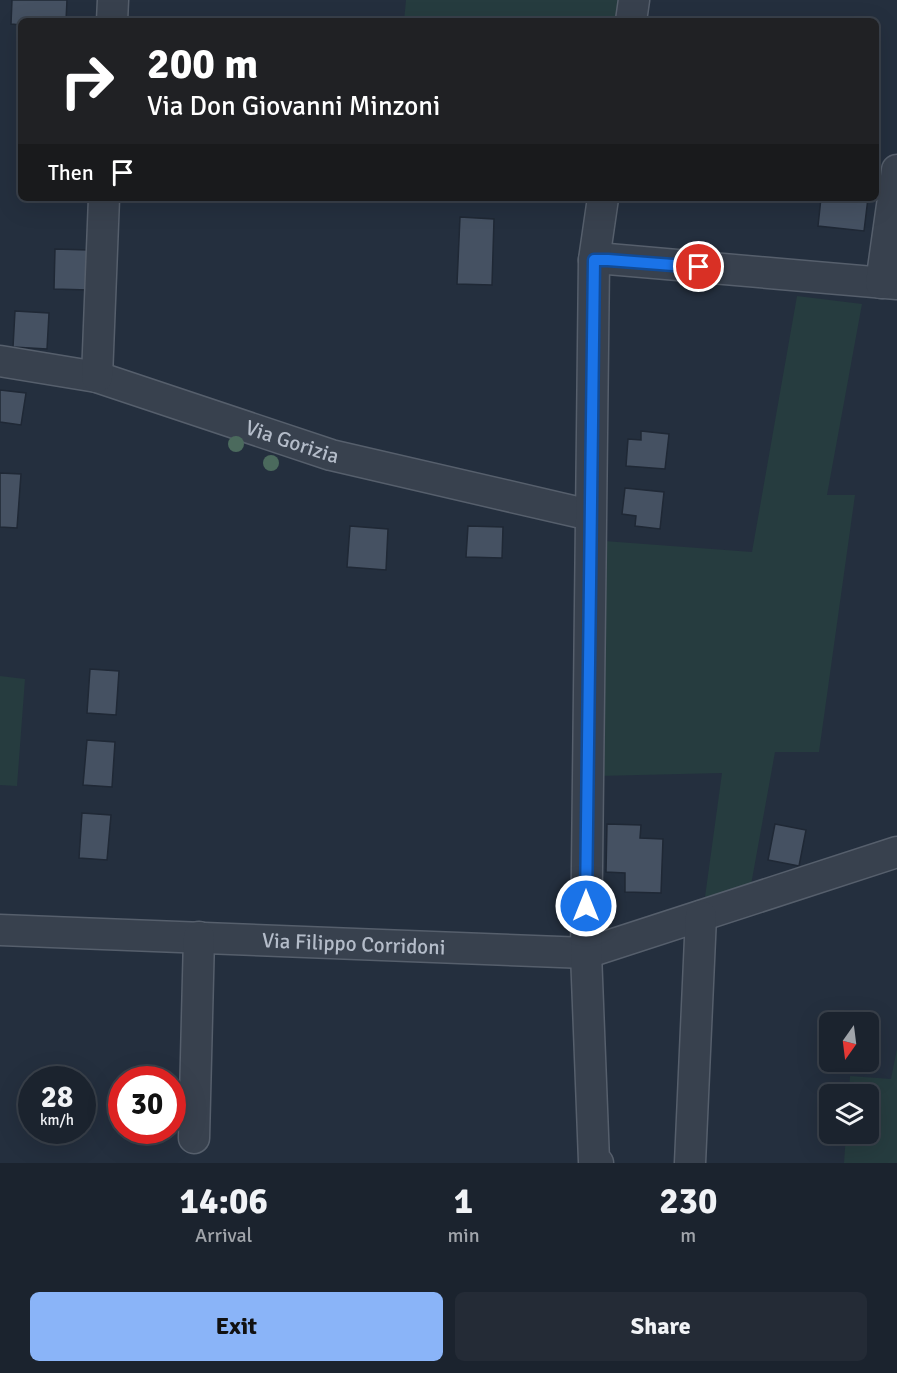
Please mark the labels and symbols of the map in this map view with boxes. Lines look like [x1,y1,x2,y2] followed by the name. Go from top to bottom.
[673,241,724,292] pin
[242,414,341,469] street label: Via Gorizia
[554,874,618,938] position arrow
[262,927,446,960] street label: Via Filippo Corridoni
[819,1012,879,1072] north arrow
[108,1066,186,1144] speed limit sign: 30

